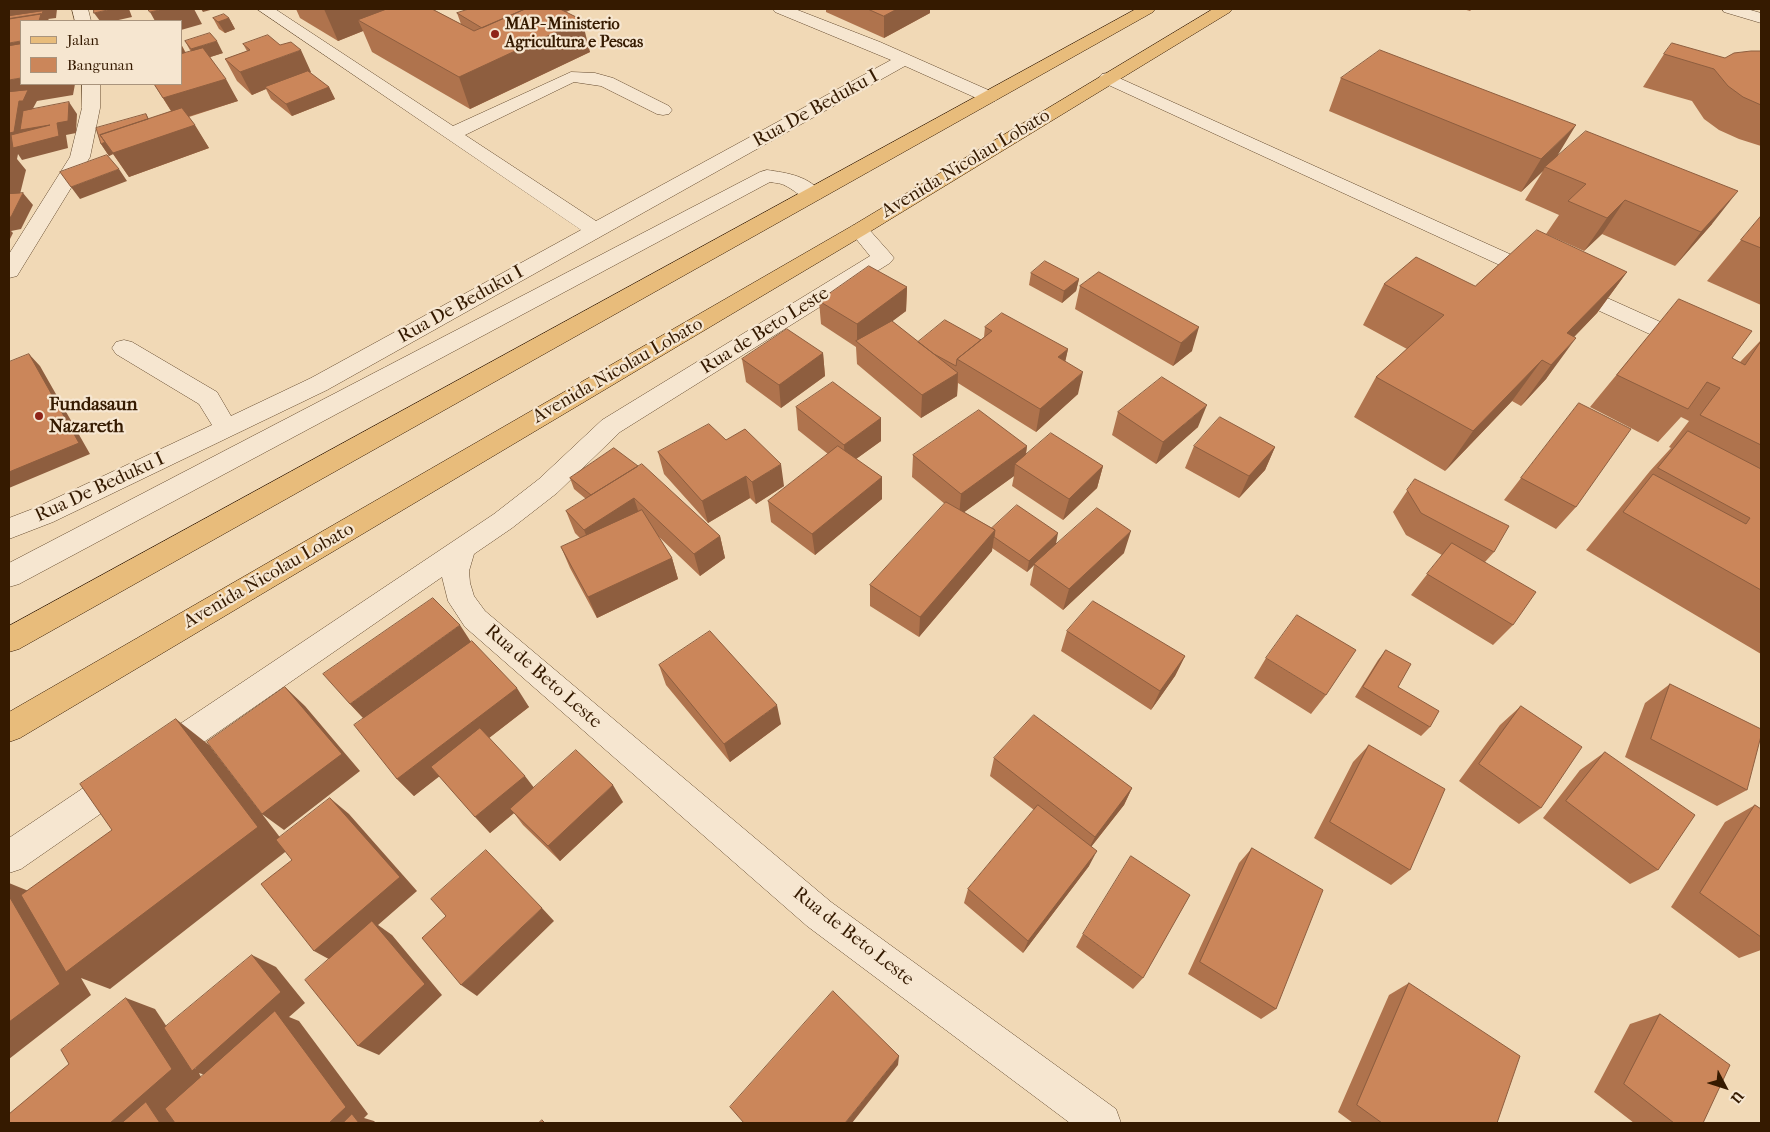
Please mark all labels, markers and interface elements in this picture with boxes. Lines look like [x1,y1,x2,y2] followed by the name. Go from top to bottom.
[505,15,643,53] place label: MAP- Ministerio Agricultura e Pescas
[20,20,182,85] legend
[489,28,501,40] marker: MAP- Ministerio Agricultura e Pescas
[67,31,99,49] text: Jalan
[67,56,134,74] text: Bangunan
[749,65,883,153] street label: Rua De Beduku I
[878,105,1054,223] street label: Avenida Nicolau Lobato
[394,261,528,349] street label: Rua De Beduku I
[697,282,833,380] street label: Rua de Beto Leste
[529,313,707,429] street label: Avenida Nicolau Lobato
[49,394,138,438] place label: Fundasaun Nazareth
[33,410,45,422] marker: Fundasaun Nazareth
[32,448,168,528] street label: Rua De Beduku I
[180,518,358,634] street label: Avenida Nicolau Lobato
[480,620,606,734] street label: Rua de Beto Leste
[788,883,918,991] street label: Rua de Beto Leste
[1700,1062,1750,1112] north arrow
[1727,1087,1747,1107] text: U

